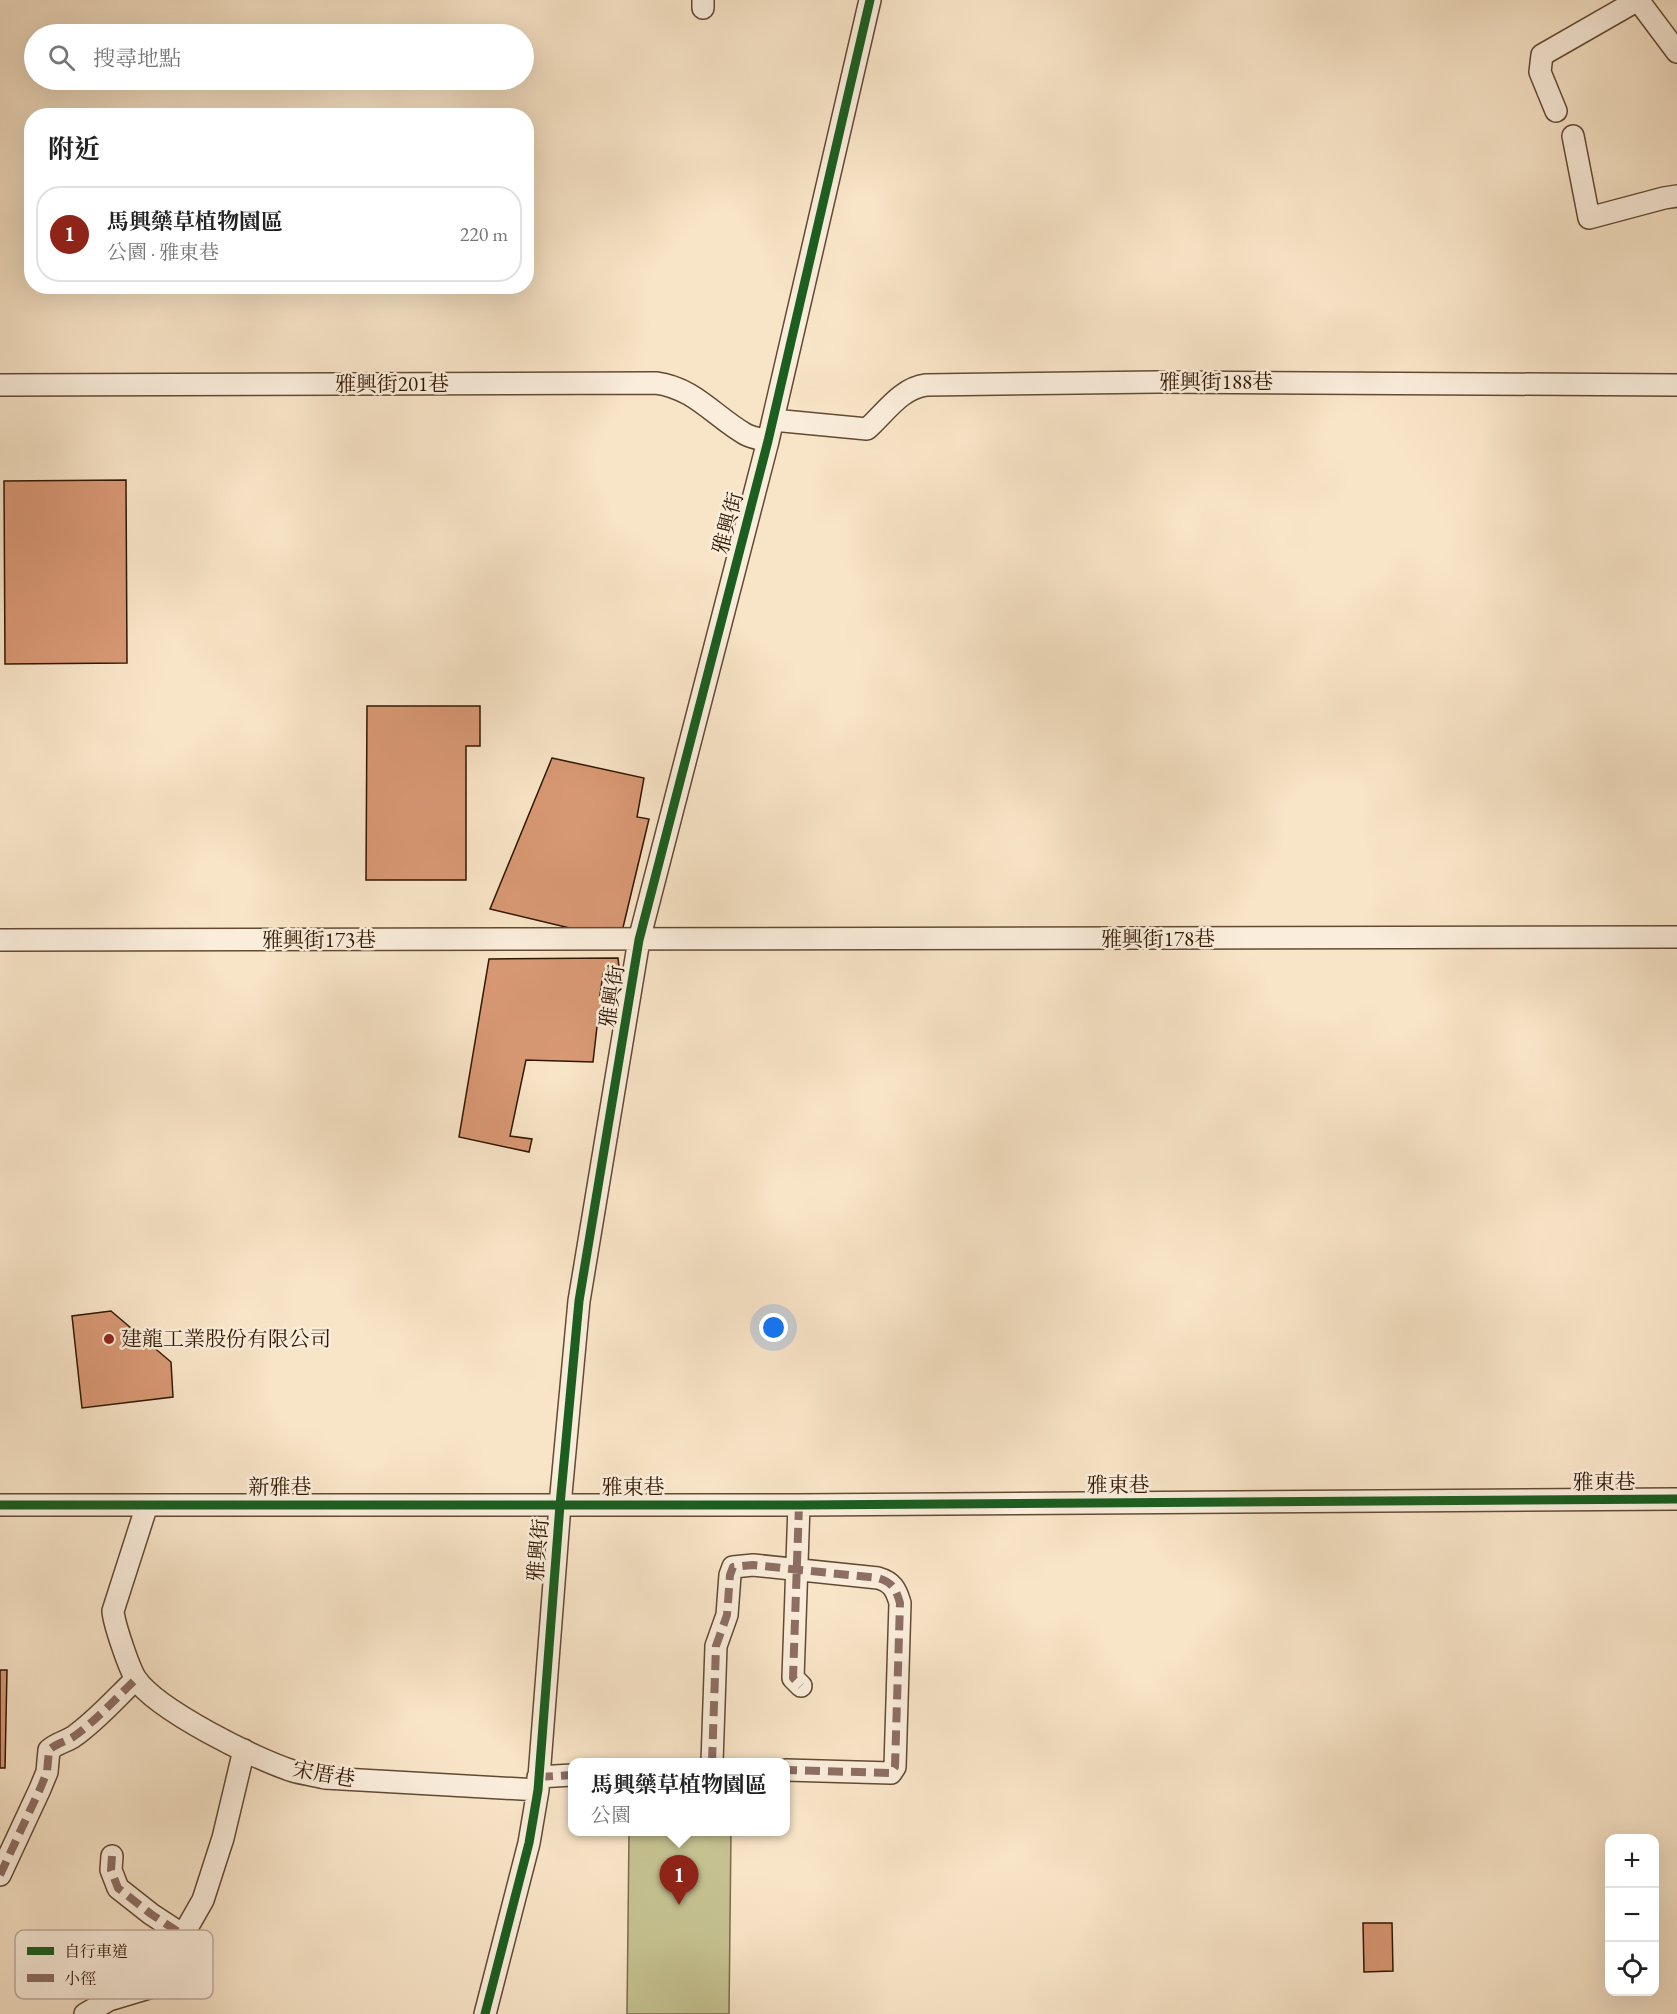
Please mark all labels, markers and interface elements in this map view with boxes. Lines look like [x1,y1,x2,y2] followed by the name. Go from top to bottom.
[24,24,534,90] search box
[45,41,78,74] icon: search
[93,44,181,73] text: 搜尋地點
[48,132,100,166] text: 附近
[107,207,283,236] text: 馬興藥草植物園區
[64,221,75,247] text: 1
[460,221,508,247] text: 220 m
[107,239,219,265] text: 公園 · 雅東巷
[1159,368,1273,395] street label: 雅興街188巷
[335,370,449,397] street label: 雅興街201巷
[706,489,749,557] street label: 雅興街
[1101,925,1215,952] street label: 雅興街178巷
[262,926,376,953] street label: 雅興街173巷
[593,963,630,1029] street label: 雅興街
[759,1313,788,1342] your location
[121,1325,331,1352] place label: 建龍工業股份有限公司
[102,1332,116,1346] marker: 建龍工業股份有限公司
[1573,1468,1636,1495] street label: 雅東巷
[1087,1471,1150,1498] street label: 雅東巷
[249,1473,312,1500] street label: 新雅巷
[602,1473,665,1500] street label: 雅東巷
[521,1517,554,1583] street label: 雅興街
[291,1755,357,1792] street label: 宋厝巷
[568,1758,790,1836] popup
[591,1770,767,1799] text: 馬興藥草植物園區
[591,1802,631,1828] text: 公園
[1605,1834,1659,1996] map controls
[1605,1834,1659,1888] button: +
[660,1856,698,1905] pin: 1
[1605,1888,1659,1942] button: −
[15,1930,213,1999] legend
[64,1941,128,1962] text: 自行車道
[1605,1942,1659,1996] button: locate
[64,1968,96,1989] text: 小徑

